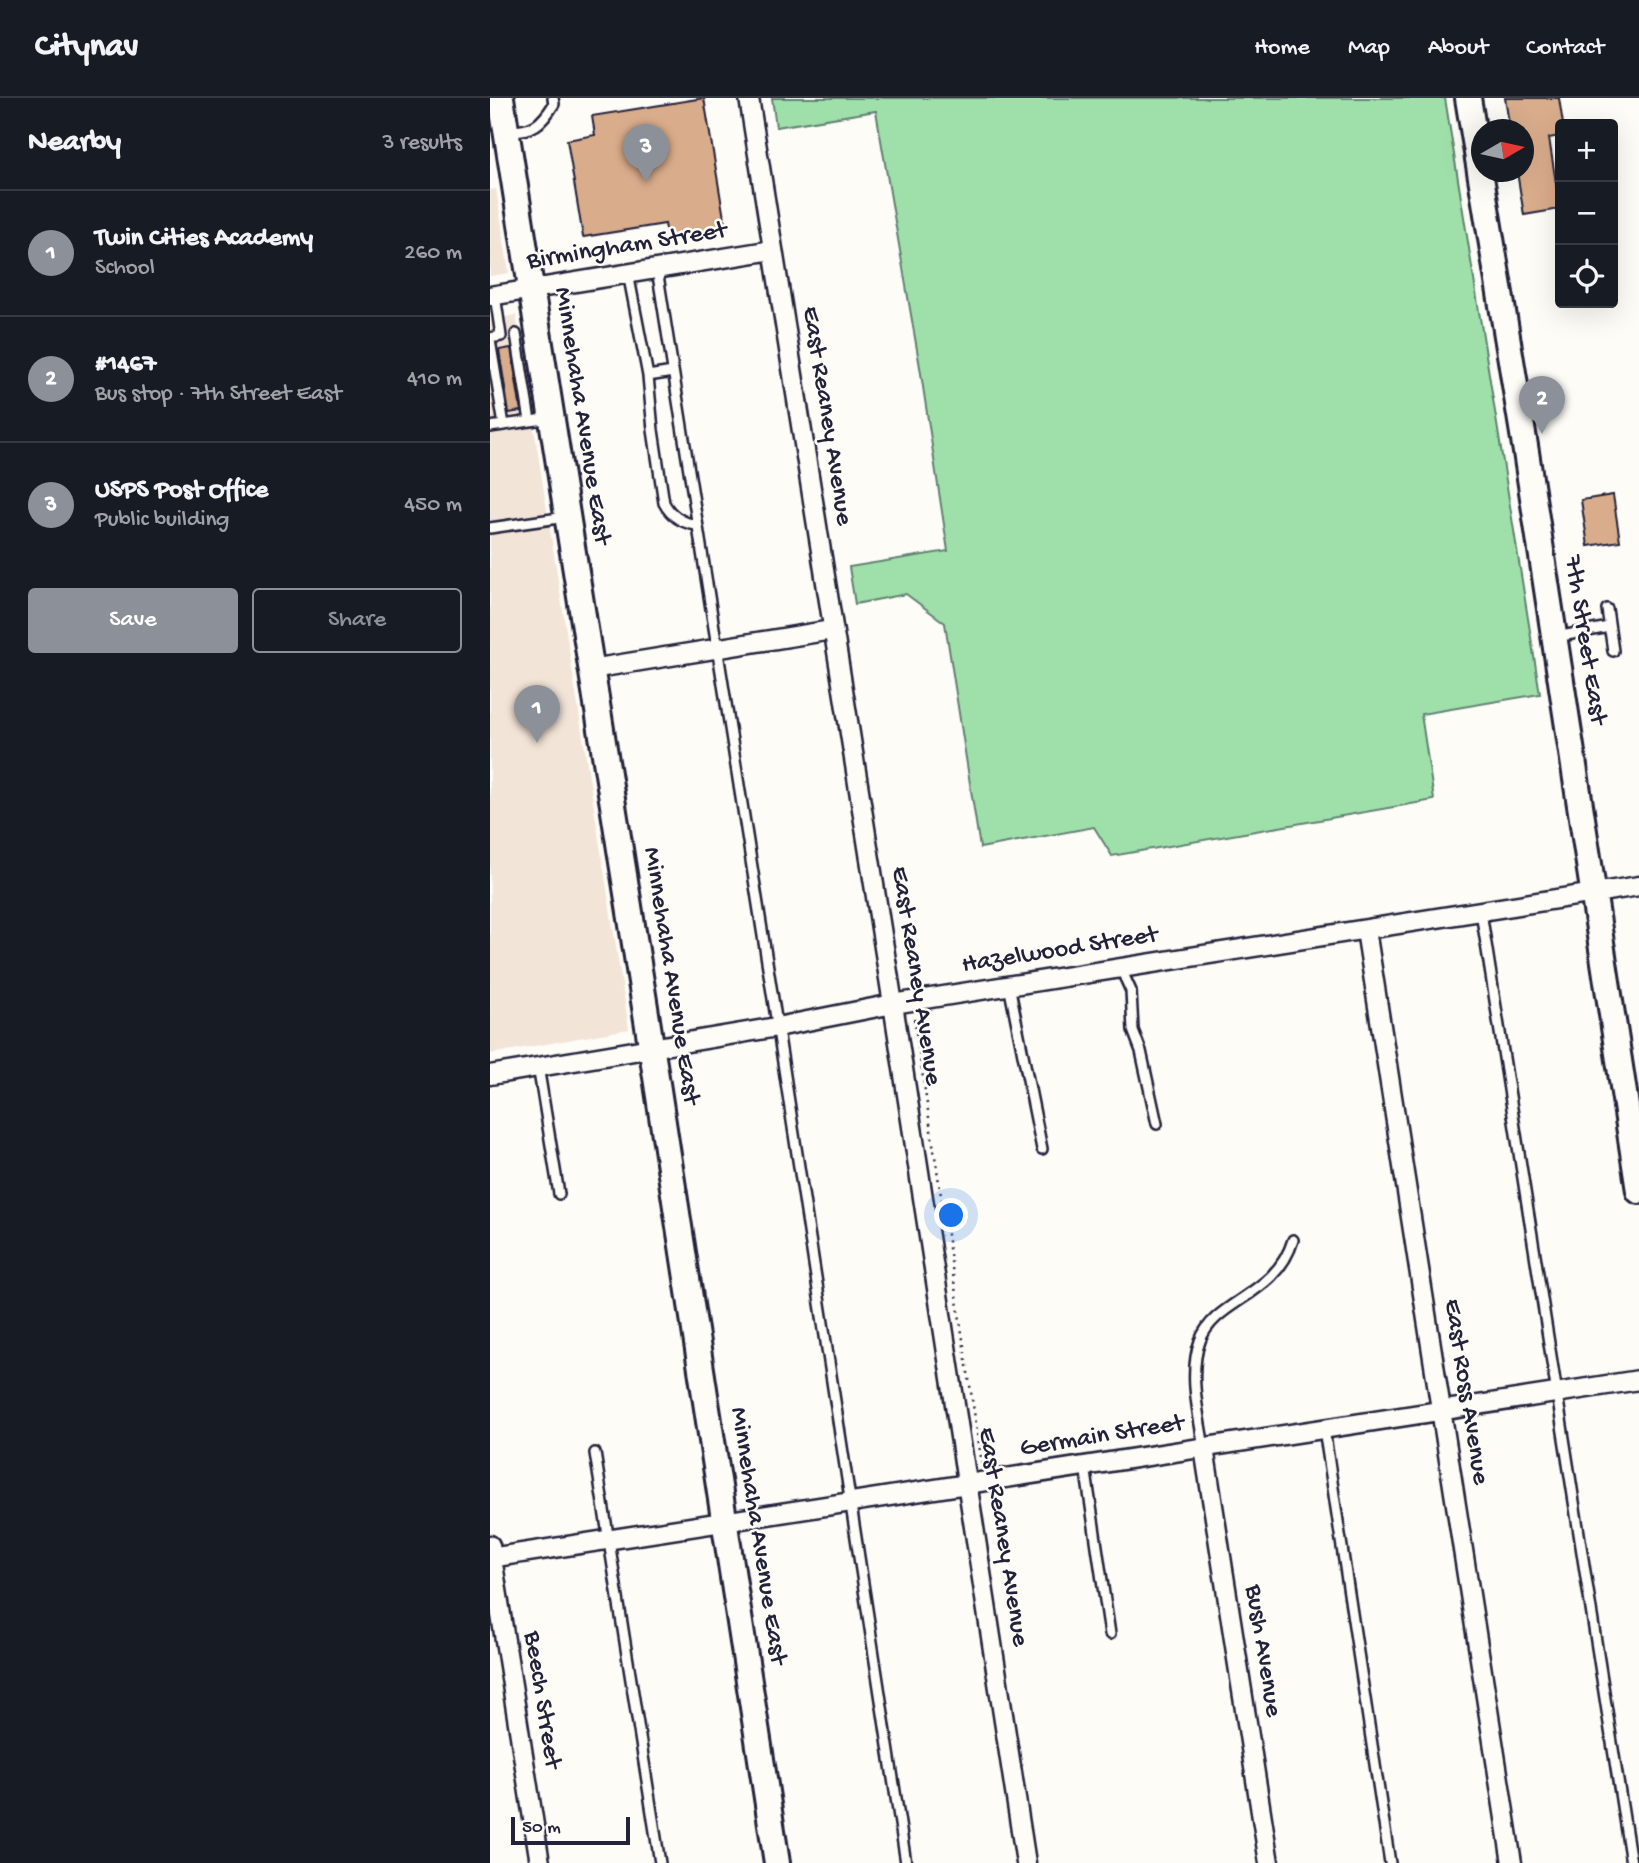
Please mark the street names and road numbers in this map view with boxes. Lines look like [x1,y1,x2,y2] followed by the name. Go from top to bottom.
[524,216,731,278] street label: Birmingham Street
[545,285,617,549] street label: Minnehaha Avenue East
[793,304,859,528] street label: East Reaney Avenue
[1555,552,1613,729] street label: 7th Street East
[634,845,706,1109] street label: Minnehaha Avenue East
[882,864,948,1088] street label: East Reaney Avenue
[960,920,1162,982] street label: Hazelwood Street
[1435,1297,1495,1488] street label: East Ross Avenue
[721,1405,793,1669] street label: Minnehaha Avenue East
[1018,1408,1188,1465] street label: Germain Street
[969,1425,1035,1649] street label: East Reaney Avenue
[1236,1582,1288,1720] street label: Bush Avenue
[515,1628,568,1773] street label: Beech Street

